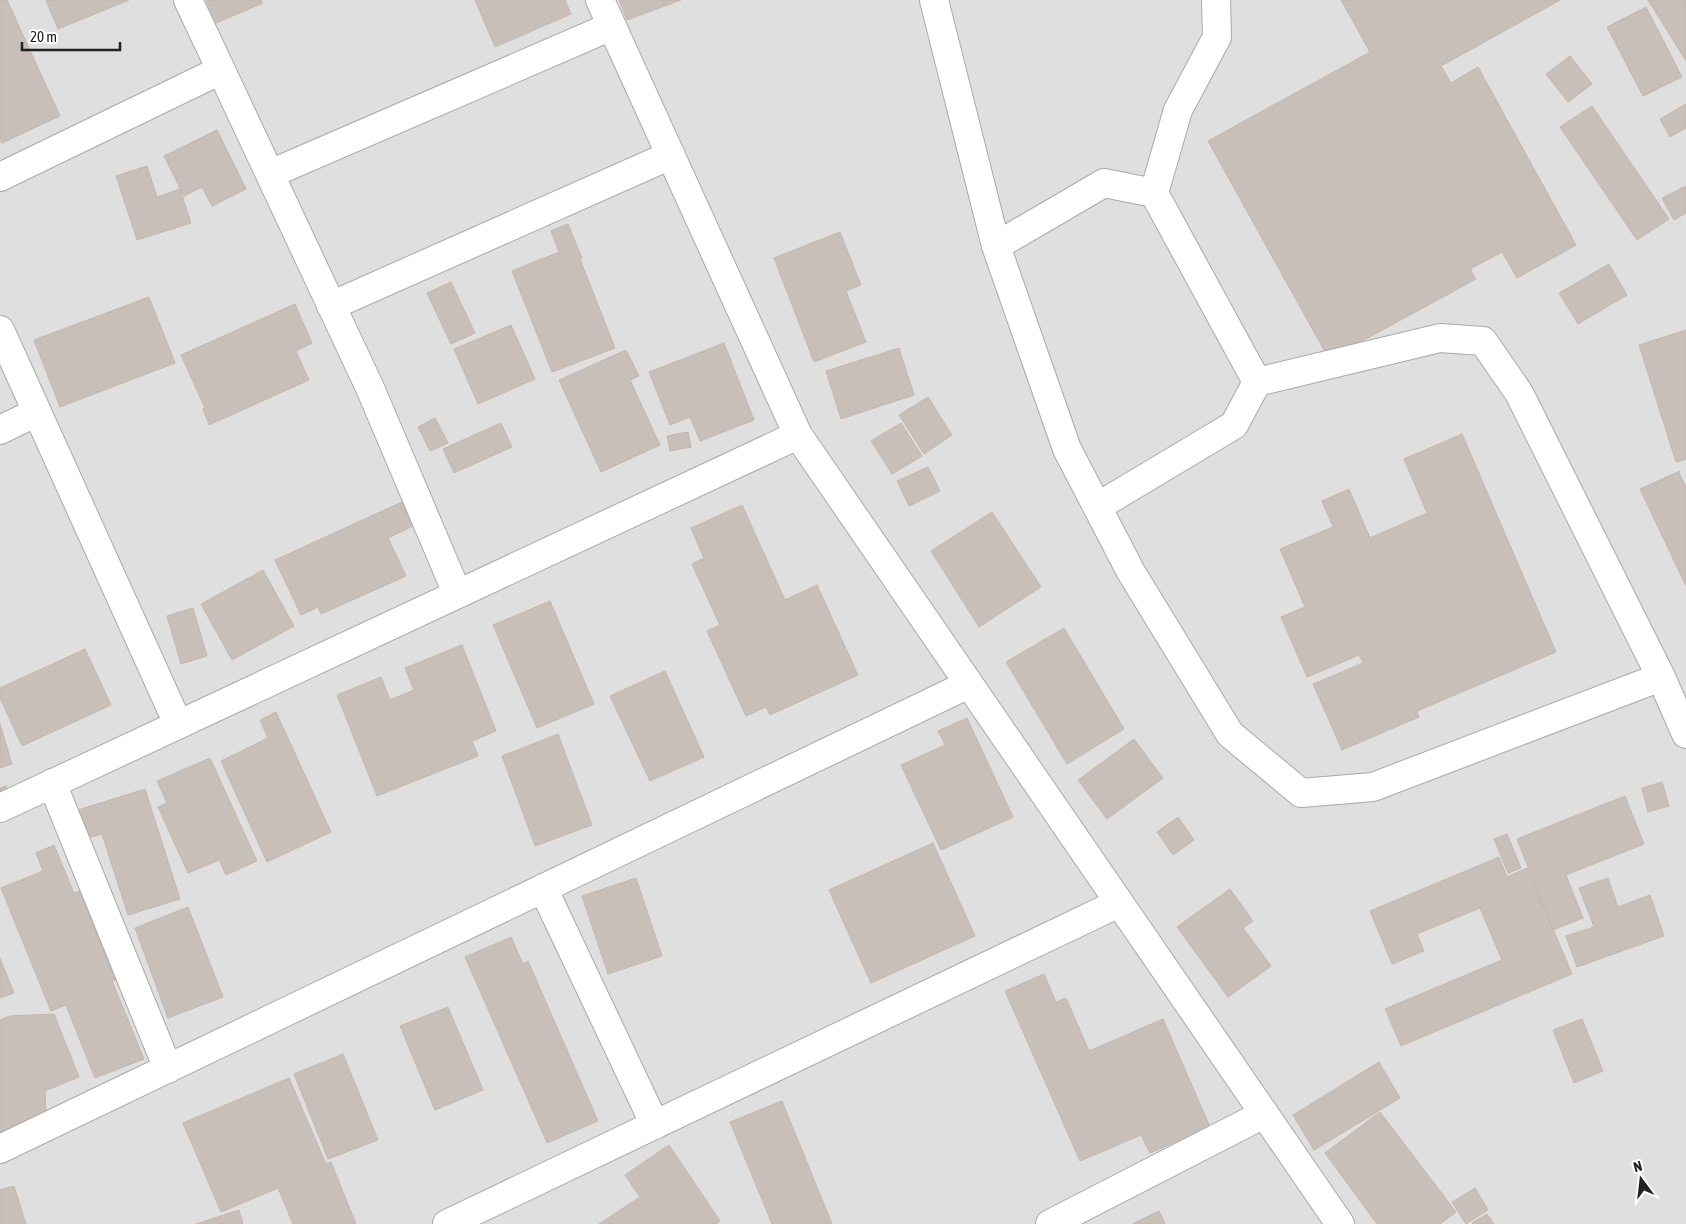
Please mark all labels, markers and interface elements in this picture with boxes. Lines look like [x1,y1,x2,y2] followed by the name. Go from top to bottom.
[22,20,120,52] scale bar
[30,28,57,45] text: 20 m
[1616,1154,1666,1204] north arrow
[1632,1158,1644,1175] text: N

